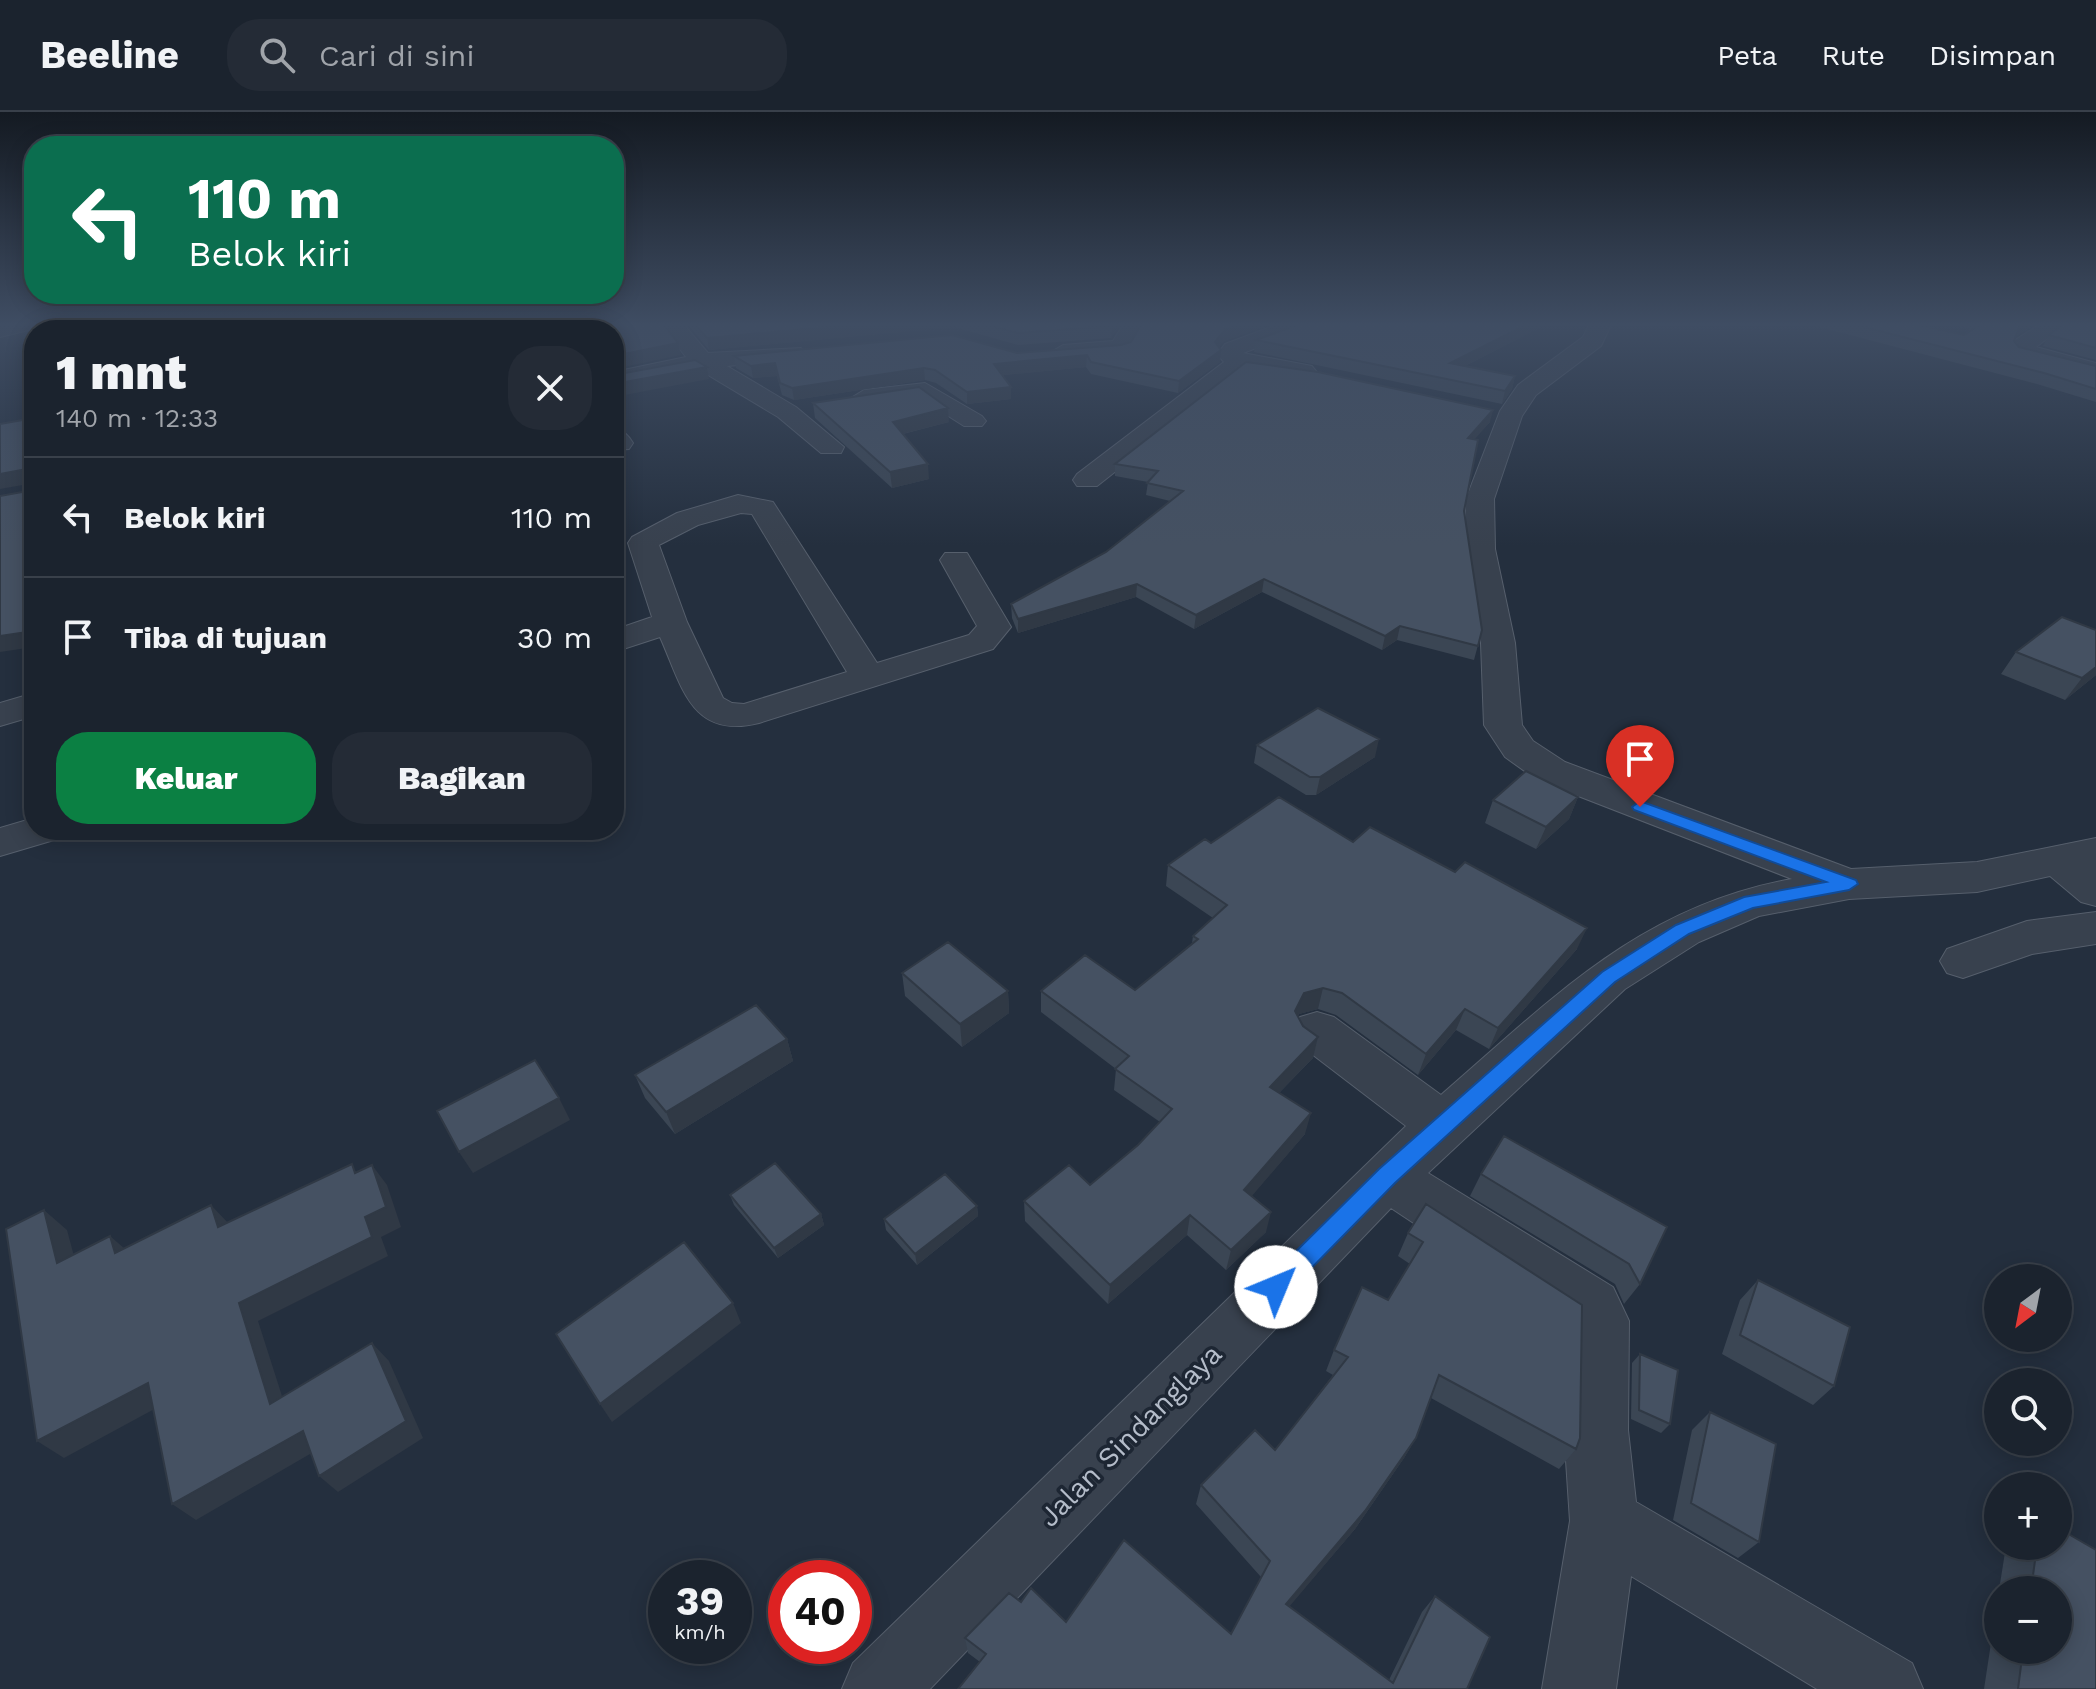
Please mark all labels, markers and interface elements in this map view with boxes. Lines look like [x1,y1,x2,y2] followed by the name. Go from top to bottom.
[227,19,787,91] search box
[40,33,179,77] text: Beeline
[255,33,299,77] icon: search
[319,38,474,73] text: Cari di sini
[1717,39,1777,72] text: Peta
[1821,39,1885,72] text: Rute
[1929,39,2056,72] text: Disimpan
[188,166,341,232] text: 110 m
[56,168,160,272] icon: left
[188,233,351,275] text: Belok kiri
[56,344,186,401] text: 1 mnt
[508,346,592,430] button: close
[56,403,218,433] text: 140 m · 12:33
[56,495,100,539] icon: left
[124,500,266,535] text: Belok kiri
[511,500,592,535] text: 110 m
[56,615,100,659] icon: arrive
[124,620,327,655] text: Tiba di tujuan
[517,620,592,655] text: 30 m
[1606,725,1674,807] pin
[56,732,316,824] button: Keluar
[332,732,592,824] button: Bagikan
[1618,737,1662,781] icon: arrive
[1234,1245,1318,1329] position arrow
[1984,1264,2072,1352] north arrow
[1984,1264,2072,1664] map controls
[1032,1337,1228,1533] street label: Jalan Sindanglaya
[1984,1368,2072,1456] button: search
[1984,1472,2072,1560] button: +
[768,1560,872,1664] speed limit sign: 40
[1984,1576,2072,1664] button: −
[676,1578,724,1625] text: 39
[674,1620,726,1644] text: km/h

